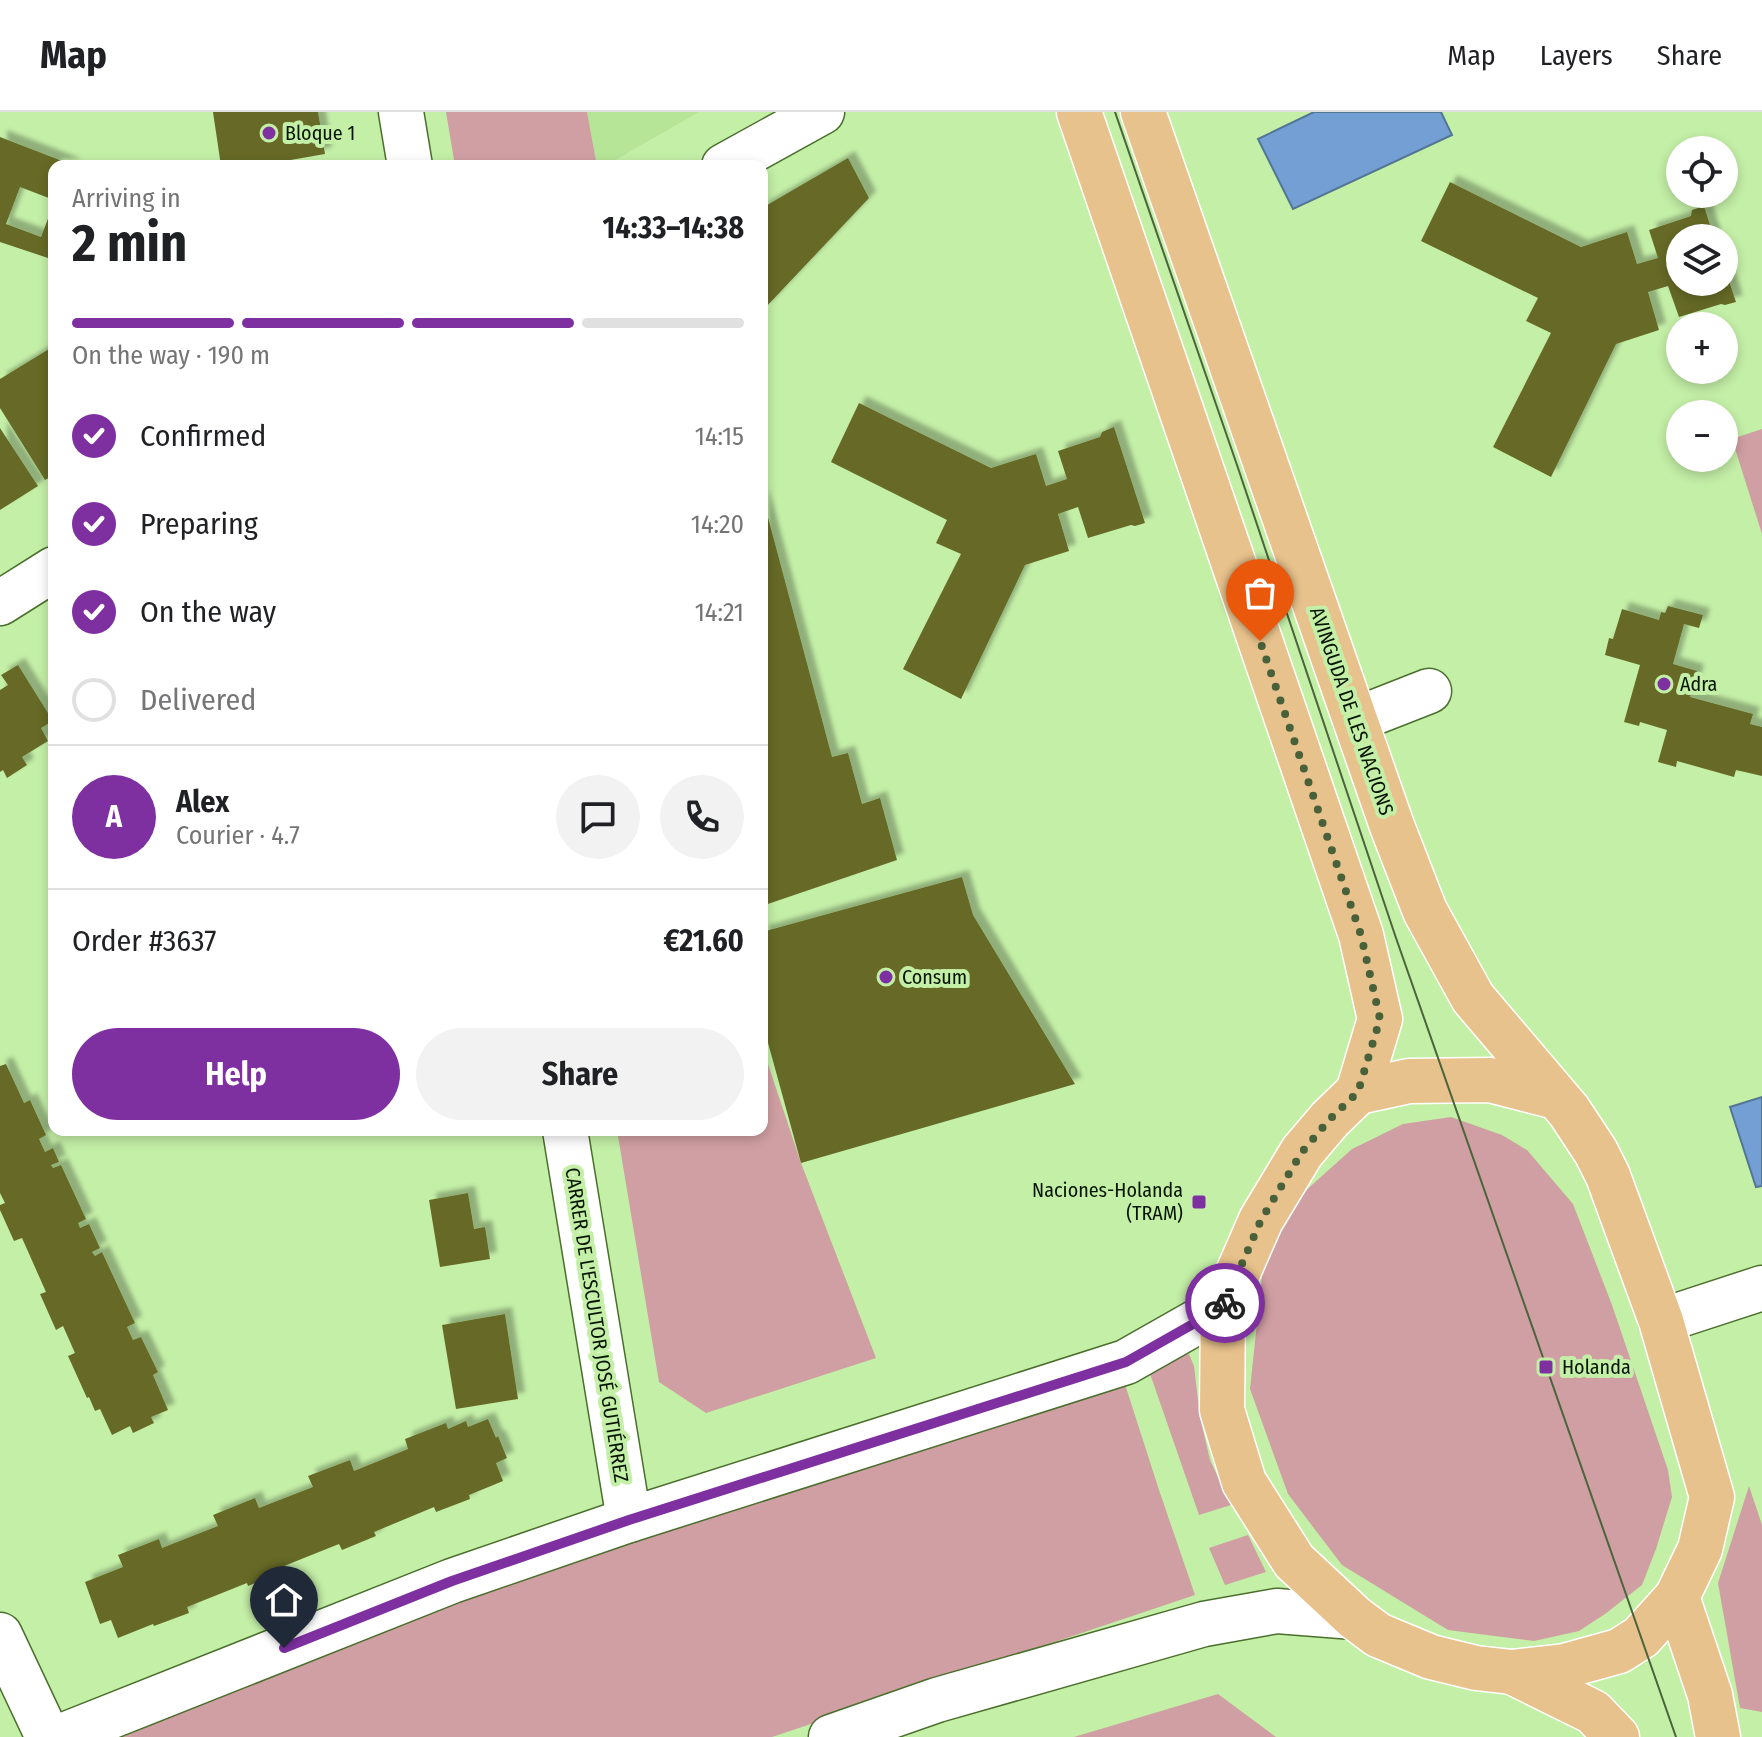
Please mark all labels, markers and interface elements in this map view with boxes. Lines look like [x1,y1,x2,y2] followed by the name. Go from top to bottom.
[40,32,107,78] text: Map
[1447,39,1496,72] text: Map
[1540,39,1613,72] text: Layers
[1657,39,1722,72] text: Share
[285,121,355,145] place label: Bloque 1
[260,124,278,142] marker: Bloque 1
[1666,136,1738,472] map controls
[1666,136,1738,208] button: locate
[72,183,181,214] text: Arriving in
[603,210,744,246] text: 14:33–14:38
[72,212,187,275] text: 2 min
[1666,224,1738,296] button: layers
[1666,312,1738,384] button: +
[72,340,270,371] text: On the way · 190 m
[1666,400,1738,472] button: −
[72,414,116,458] icon: check
[140,418,266,454] text: Confirmed
[695,421,744,452] text: 14:15
[72,502,116,546] icon: check
[140,506,258,542] text: Preparing
[691,509,744,540] text: 14:20
[1226,559,1294,641] pin
[1238,571,1282,615] icon: bag
[72,590,116,634] icon: check
[140,594,276,630] text: On the way
[695,597,744,628] text: 14:21
[1305,604,1399,818] street label: AVINGUDA DE LES NACIONS
[1680,672,1717,696] place label: Adra
[1655,675,1673,693] marker: Adra
[140,682,256,718] text: Delivered
[556,775,640,859] button: chat
[660,775,744,859] button: phone
[176,784,229,820] text: Alex
[106,799,122,835] text: A
[176,820,300,851] text: Courier · 4.7
[72,923,217,959] text: Order #3637
[664,923,744,959] text: €21.60
[902,965,967,989] place label: Consum
[877,968,895,986] marker: Consum
[72,1028,400,1120] button: Help
[416,1028,744,1120] button: Share
[560,1166,634,1484] street label: CARRER DE L'ESCULTOR JOSÉ GUTIÉRREZ
[1032,1178,1183,1225] place label: Naciones-Holanda (TRAM)
[1190,1193,1208,1211] marker: Naciones-Holanda (TRAM)
[1185,1263,1265,1343] courier
[1203,1281,1247,1325] icon: bike
[1562,1355,1631,1379] place label: Holanda
[1537,1358,1555,1376] marker: Holanda
[250,1566,318,1648] pin
[262,1578,306,1622] icon: home

